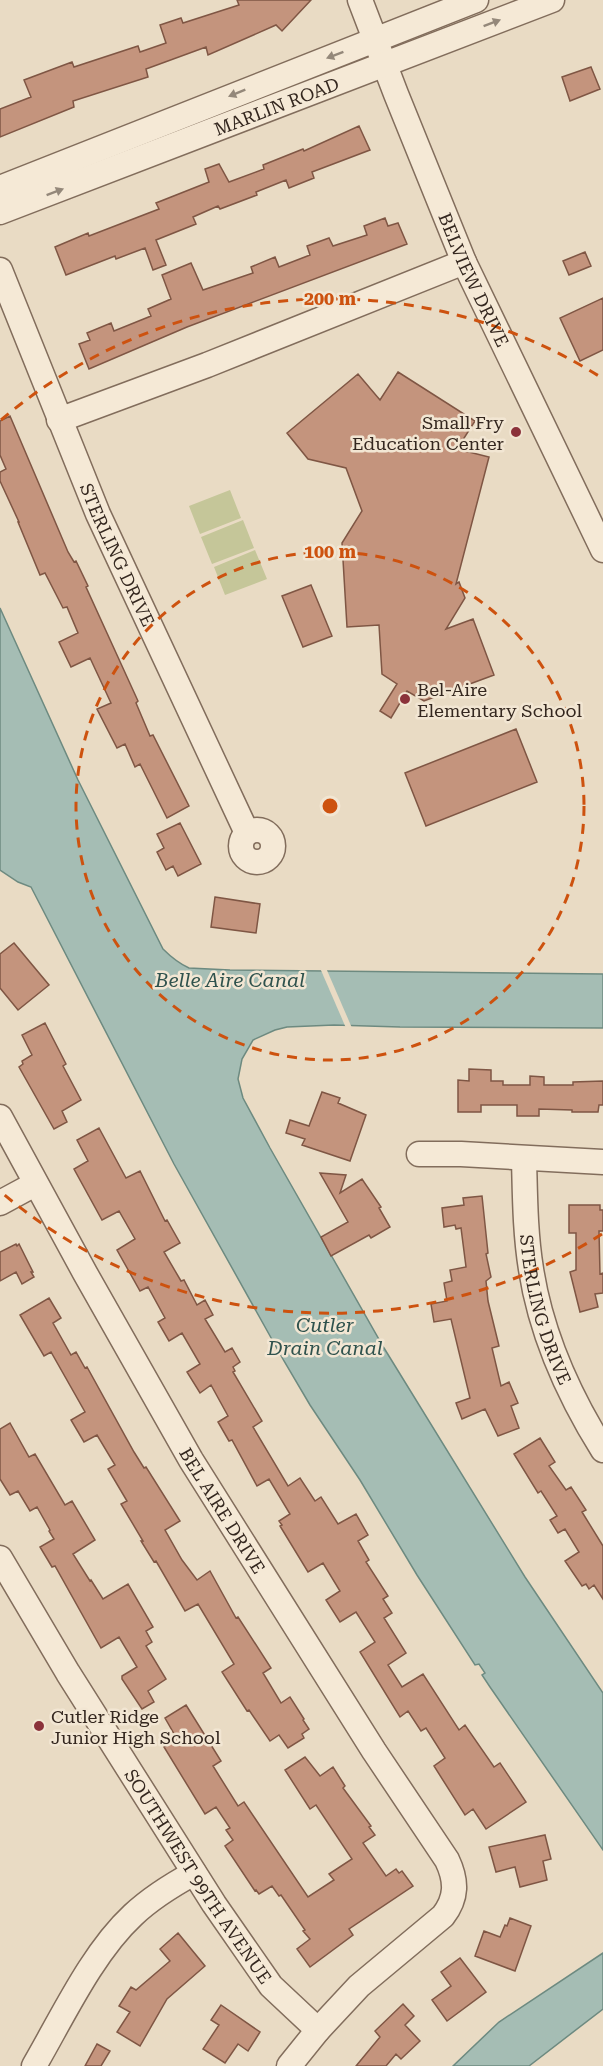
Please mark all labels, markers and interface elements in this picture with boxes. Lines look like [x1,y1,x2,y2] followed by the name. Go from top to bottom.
[484,18,502,28] one-way arrow
[325,50,343,60] one-way arrow
[211,72,342,139] street label: MARLIN ROAD
[227,89,245,99] one-way arrow
[46,186,64,196] one-way arrow
[435,210,514,350] street label: BELVIEW DRIVE
[304,288,357,309] text: 200 m
[352,412,504,454] place label: Small Fry Education Center
[509,425,523,439] marker: Small Fry Education Center
[76,480,159,630] street label: STERLING DRIVE
[304,541,357,562] text: 100 m
[417,679,582,721] place label: Bel-Aire Elementary School
[398,692,412,706] marker: Bel-Aire Elementary School
[320,796,340,816] centre of rings
[154,968,305,992] water label: Belle Aire Canal
[516,1233,576,1388] street label: STERLING DRIVE
[266,1313,383,1360] water label: Cutler Drain Canal
[175,1444,270,1577] street label: BEL AIRE DRIVE
[51,1706,221,1748] place label: Cutler Ridge Junior High School
[32,1719,46,1733] marker: Cutler Ridge Junior High School
[121,1765,276,1987] street label: SOUTHWEST 99TH AVENUE

